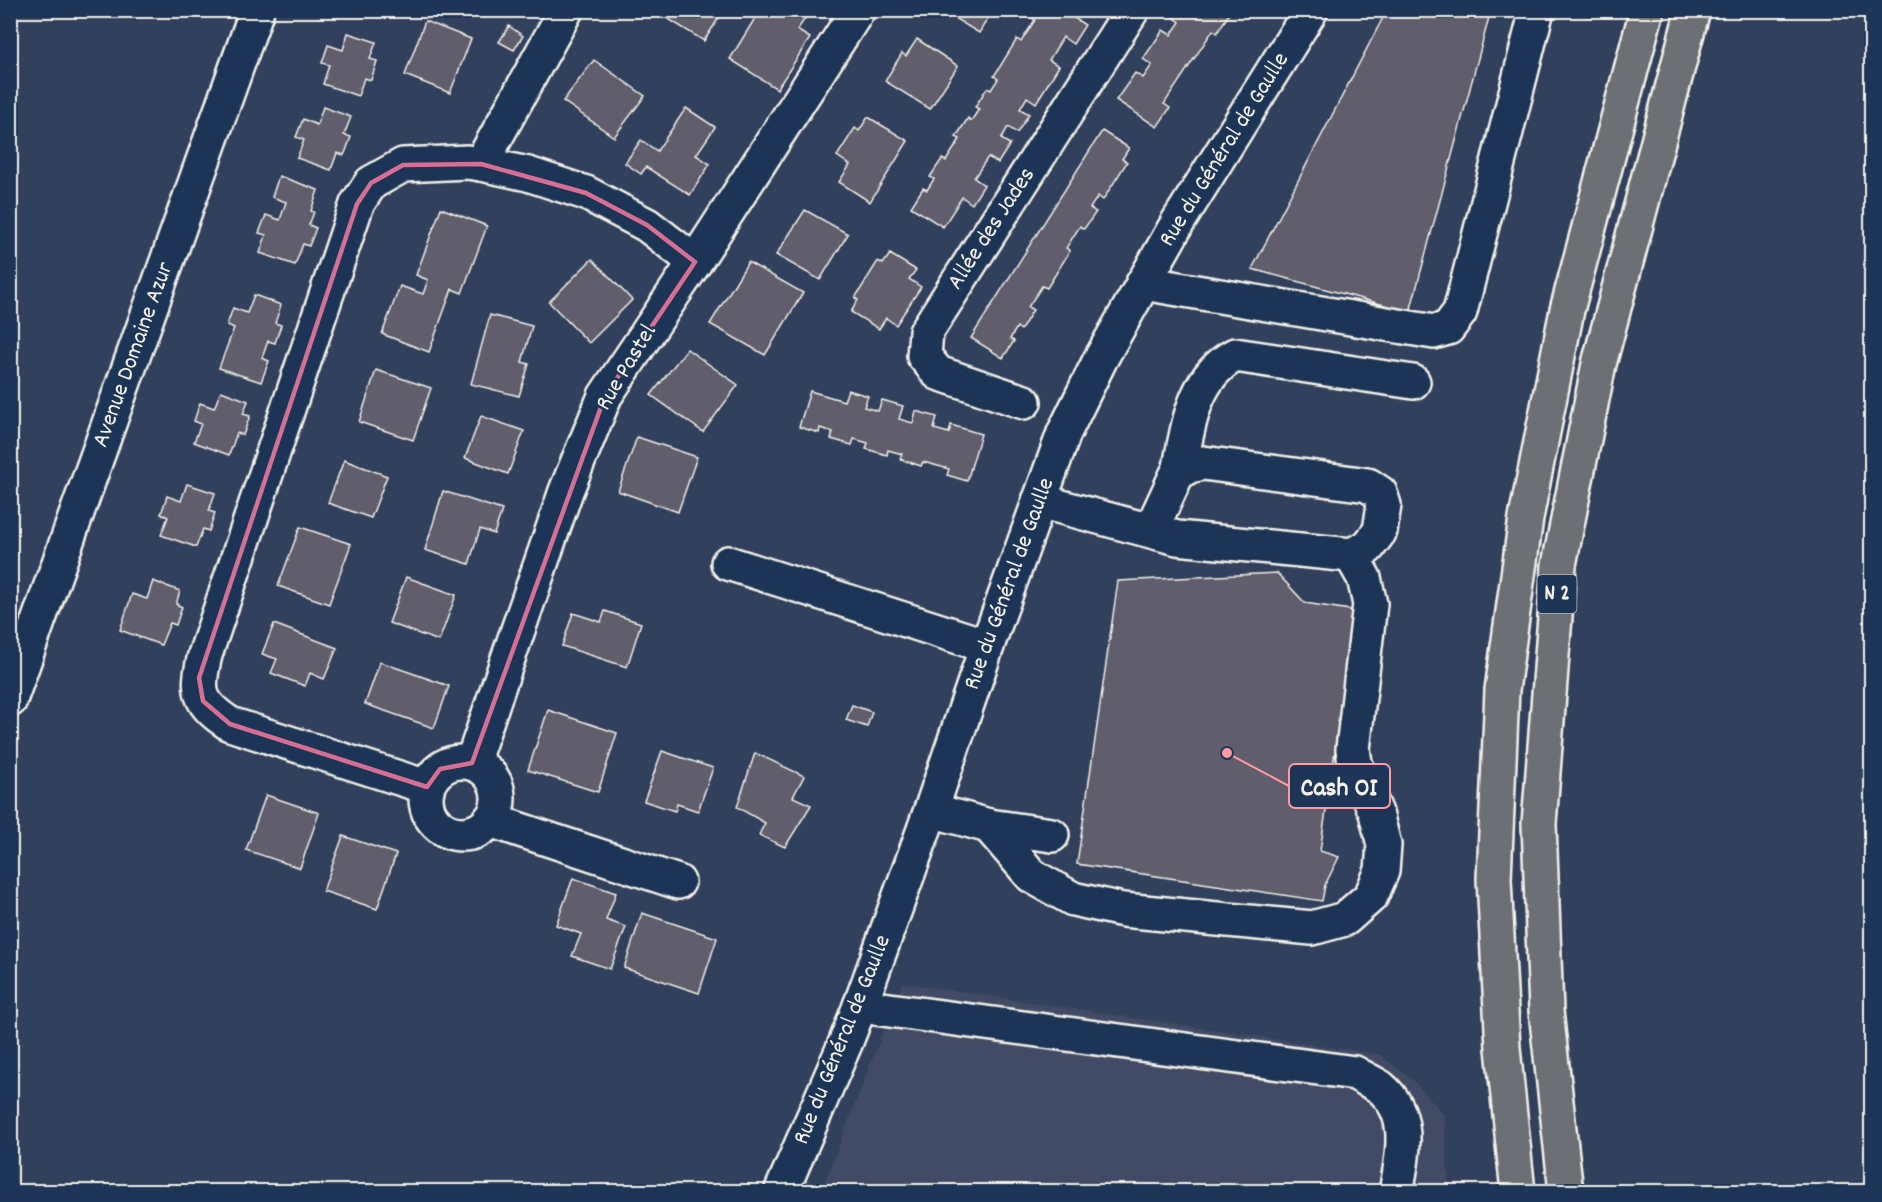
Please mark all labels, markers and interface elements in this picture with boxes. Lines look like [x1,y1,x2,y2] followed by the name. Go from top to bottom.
[1151,46,1299,254] street label: Rue du Général de Gaulle
[940,161,1044,297] street label: Allée des Jades
[85,257,183,452] street label: Avenue Domaine Azur
[588,318,666,418] street label: Rue Pastel
[956,473,1064,695] street label: Rue du Général de Gaulle
[1538,575,1576,613] road number: N 2
[1289,764,1390,808] callout: Cash OI
[1301,771,1378,808] text: Cash OI
[785,930,901,1150] street label: Rue du Général de Gaulle

